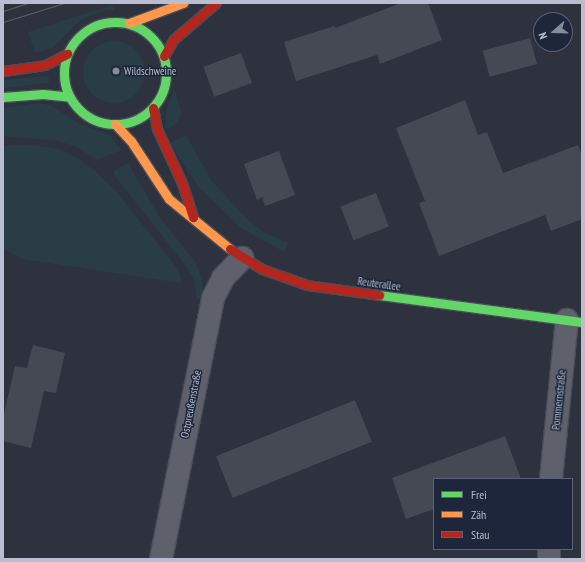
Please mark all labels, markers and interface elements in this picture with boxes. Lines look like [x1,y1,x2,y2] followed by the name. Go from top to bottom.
[533,12,573,52] north arrow
[535,31,550,41] text: N
[124,64,176,78] place label: Wildschweine
[111,66,121,76] marker: Wildschweine
[357,274,401,294] street label: Reuterallee
[178,369,204,439] street label: Ostpreußenstraße
[549,369,569,431] street label: Pommernstraße
[433,478,573,550] legend
[471,487,487,502] text: Frei
[471,507,486,522] text: Zäh
[471,527,489,542] text: Stau

